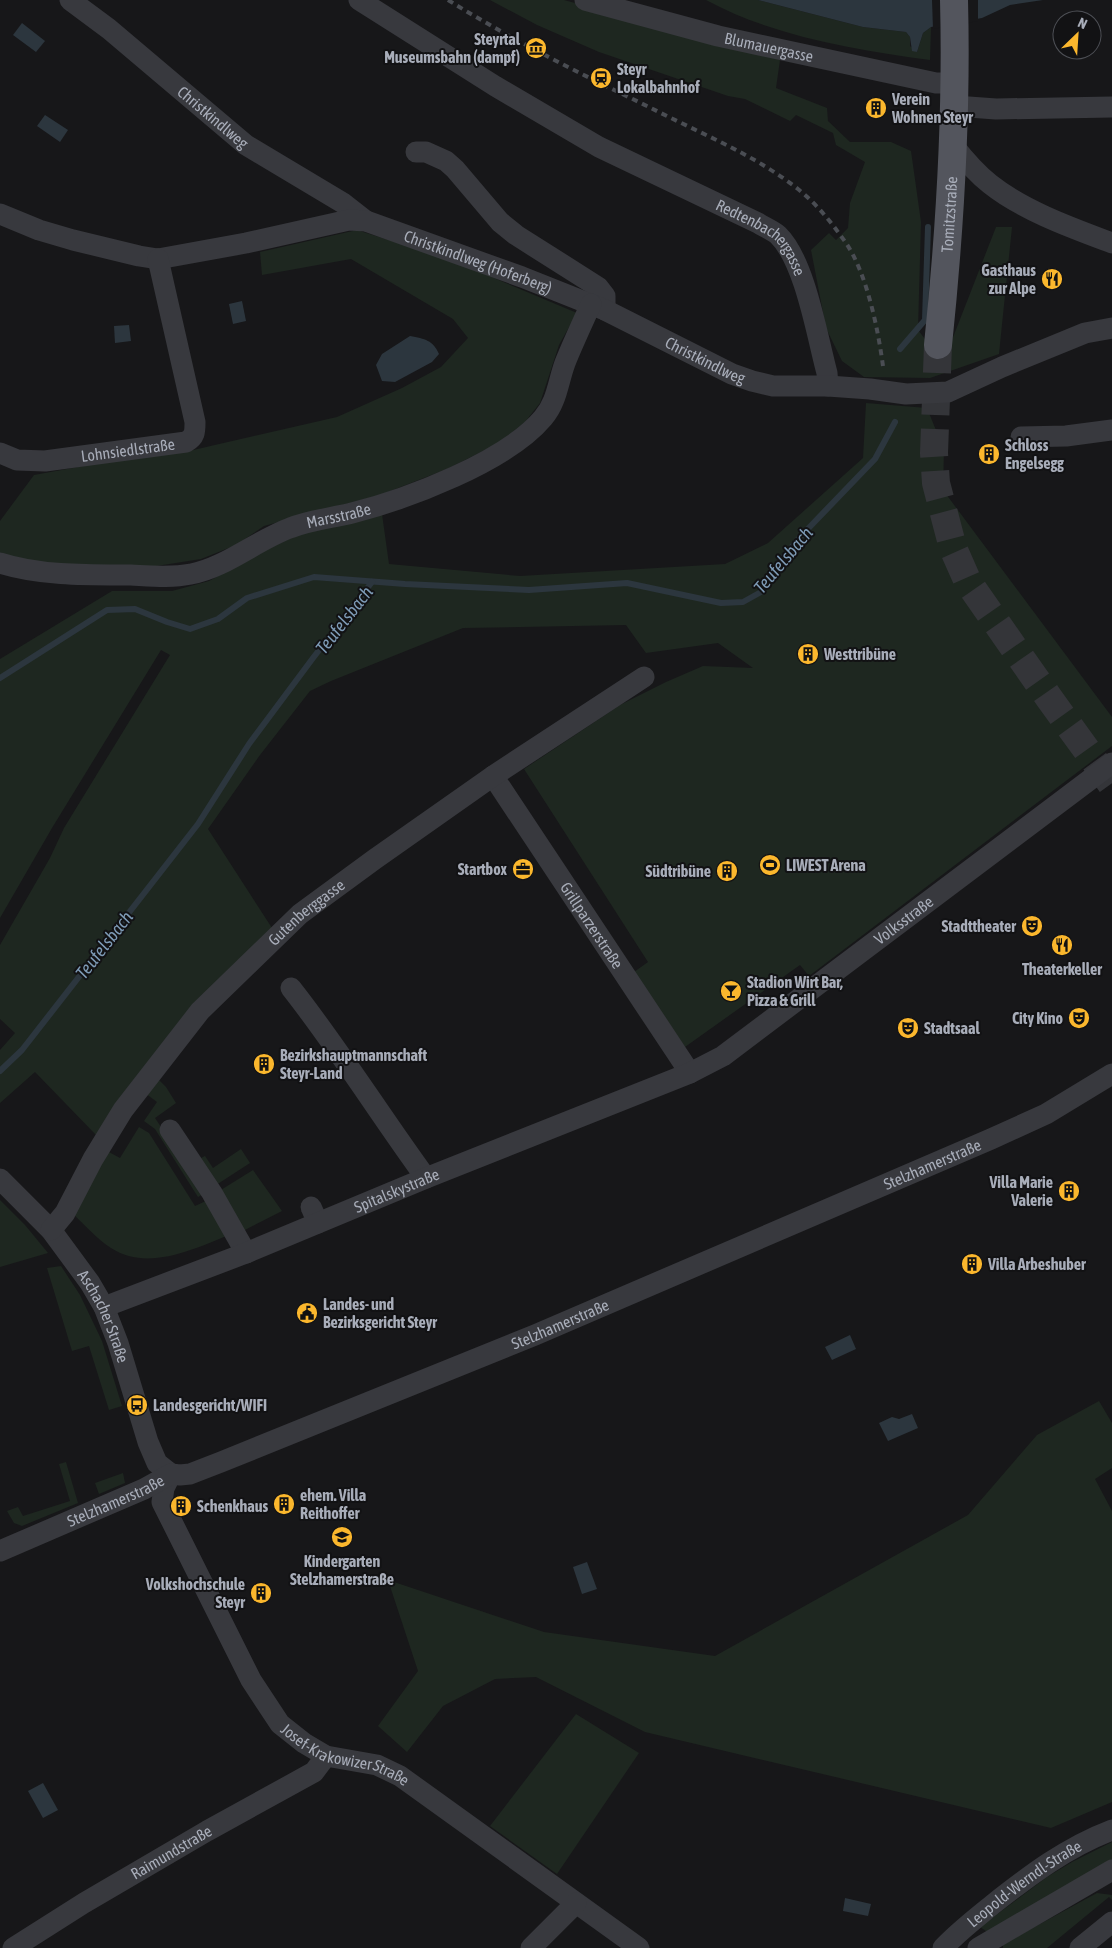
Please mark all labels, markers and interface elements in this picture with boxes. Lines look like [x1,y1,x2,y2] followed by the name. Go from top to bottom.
[1052,10,1102,60] north arrow
[1075,14,1090,32] text: N
[723,29,815,65] street label: Blumauergasse
[384,30,521,66] place label: Steyrtal Museumsbahn (dampf)
[524,36,548,60] museum icon: Steyrtal Museumsbahn (dampf)
[617,60,700,96] place label: Steyr Lokalbahnhof
[589,66,613,90] station icon: Steyr Lokalbahnhof
[174,82,252,153] street label: Christkindlweg
[891,90,973,126] place label: Verein Wohnen Steyr
[864,96,888,120] building icon: Verein Wohnen Steyr
[938,176,960,253] street label: Tomitzstraße
[713,195,809,278] street label: Redtenbachergasse
[402,226,555,298] street label: Christkindlweg (Hoferberg)
[981,261,1036,297] place label: Gasthaus zur Alpe
[1040,267,1064,291] restaurant icon: Gasthaus zur Alpe
[662,333,748,388] street label: Christkindlweg
[80,435,176,465] street label: Lohnsiedlstraße
[1005,436,1064,472] place label: Schloss Engelsegg
[977,442,1001,466] building icon: Schloss Engelsegg
[305,499,373,531] street label: Marsstraße
[749,522,817,597] water label: Teufelsbach
[311,582,377,658] water label: Teufelsbach
[796,642,820,666] building icon: Westtribüne
[823,645,896,663] place label: Westtribüne
[758,853,782,877] sports icon: LIWEST Arena
[786,856,866,874] place label: LIWEST Arena
[511,857,535,881] office icon: Startbox
[715,859,739,883] building icon: Südtribüne
[458,860,508,878] place label: Startbox
[646,862,711,880] place label: Südtribüne
[264,875,348,949] street label: Gutenberggasse
[557,879,627,972] street label: Grillparzerstraße
[871,892,936,948] street label: Volksstraße
[71,907,137,983] water label: Teufelsbach
[1020,914,1044,938] theatre icon: Stadttheater
[942,917,1016,935] place label: Stadttheater
[1050,933,1074,957] restaurant icon: Theaterkeller
[1022,960,1102,978] place label: Theaterkeller
[747,973,843,1009] place label: Stadion Wirt Bar, Pizza & Grill
[719,979,743,1003] bar icon: Stadion Wirt Bar, Pizza & Grill
[1067,1006,1091,1030] theatre icon: City Kino
[1012,1009,1063,1027] place label: City Kino
[896,1016,920,1040] theatre icon: Stadtsaal
[924,1019,980,1037] place label: Stadtsaal
[280,1046,427,1082] place label: Bezirkshauptmannschaft Steyr-Land
[252,1052,276,1076] building icon: Bezirkshauptmannschaft Steyr-Land
[881,1135,984,1193] street label: Stelzhamerstraße
[351,1165,442,1216] street label: Spitalskystraße
[989,1173,1053,1209] place label: Villa Marie Valerie
[1057,1179,1081,1203] building icon: Villa Marie Valerie
[960,1252,984,1276] building icon: Villa Arbeshuber
[987,1255,1086,1273] place label: Villa Arbeshuber
[74,1266,132,1365] street label: Aschacher Straße
[323,1295,437,1331] place label: Landes- und Bezirksgericht Steyr
[509,1295,611,1353] street label: Stelzhamerstraße
[295,1301,319,1325] public building icon: Landes- und Bezirksgericht Steyr
[125,1393,149,1417] bus stop icon: Landesgericht/WIFI
[153,1396,267,1414] place label: Landesgericht/WIFI
[64,1471,167,1530] street label: Stelzhamerstraße
[300,1486,366,1522] place label: ehem. Villa Reithoffer
[272,1492,296,1516] building icon: ehem. Villa Reithoffer
[169,1494,193,1518] building icon: Schenkhaus
[197,1497,268,1515] place label: Schenkhaus
[330,1525,354,1549] school or university icon: Kindergarten Stelzhamerstraße
[290,1552,394,1588] place label: Kindergarten Stelzhamerstraße
[145,1575,245,1611] place label: Volkshochschule Steyr
[249,1581,273,1605] building icon: Volkshochschule Steyr
[278,1719,413,1789] street label: Josef-Krakowizer Straße
[127,1821,215,1883] street label: Raimundstraße
[963,1837,1084,1931] street label: Leopold-Werndl-Straße

